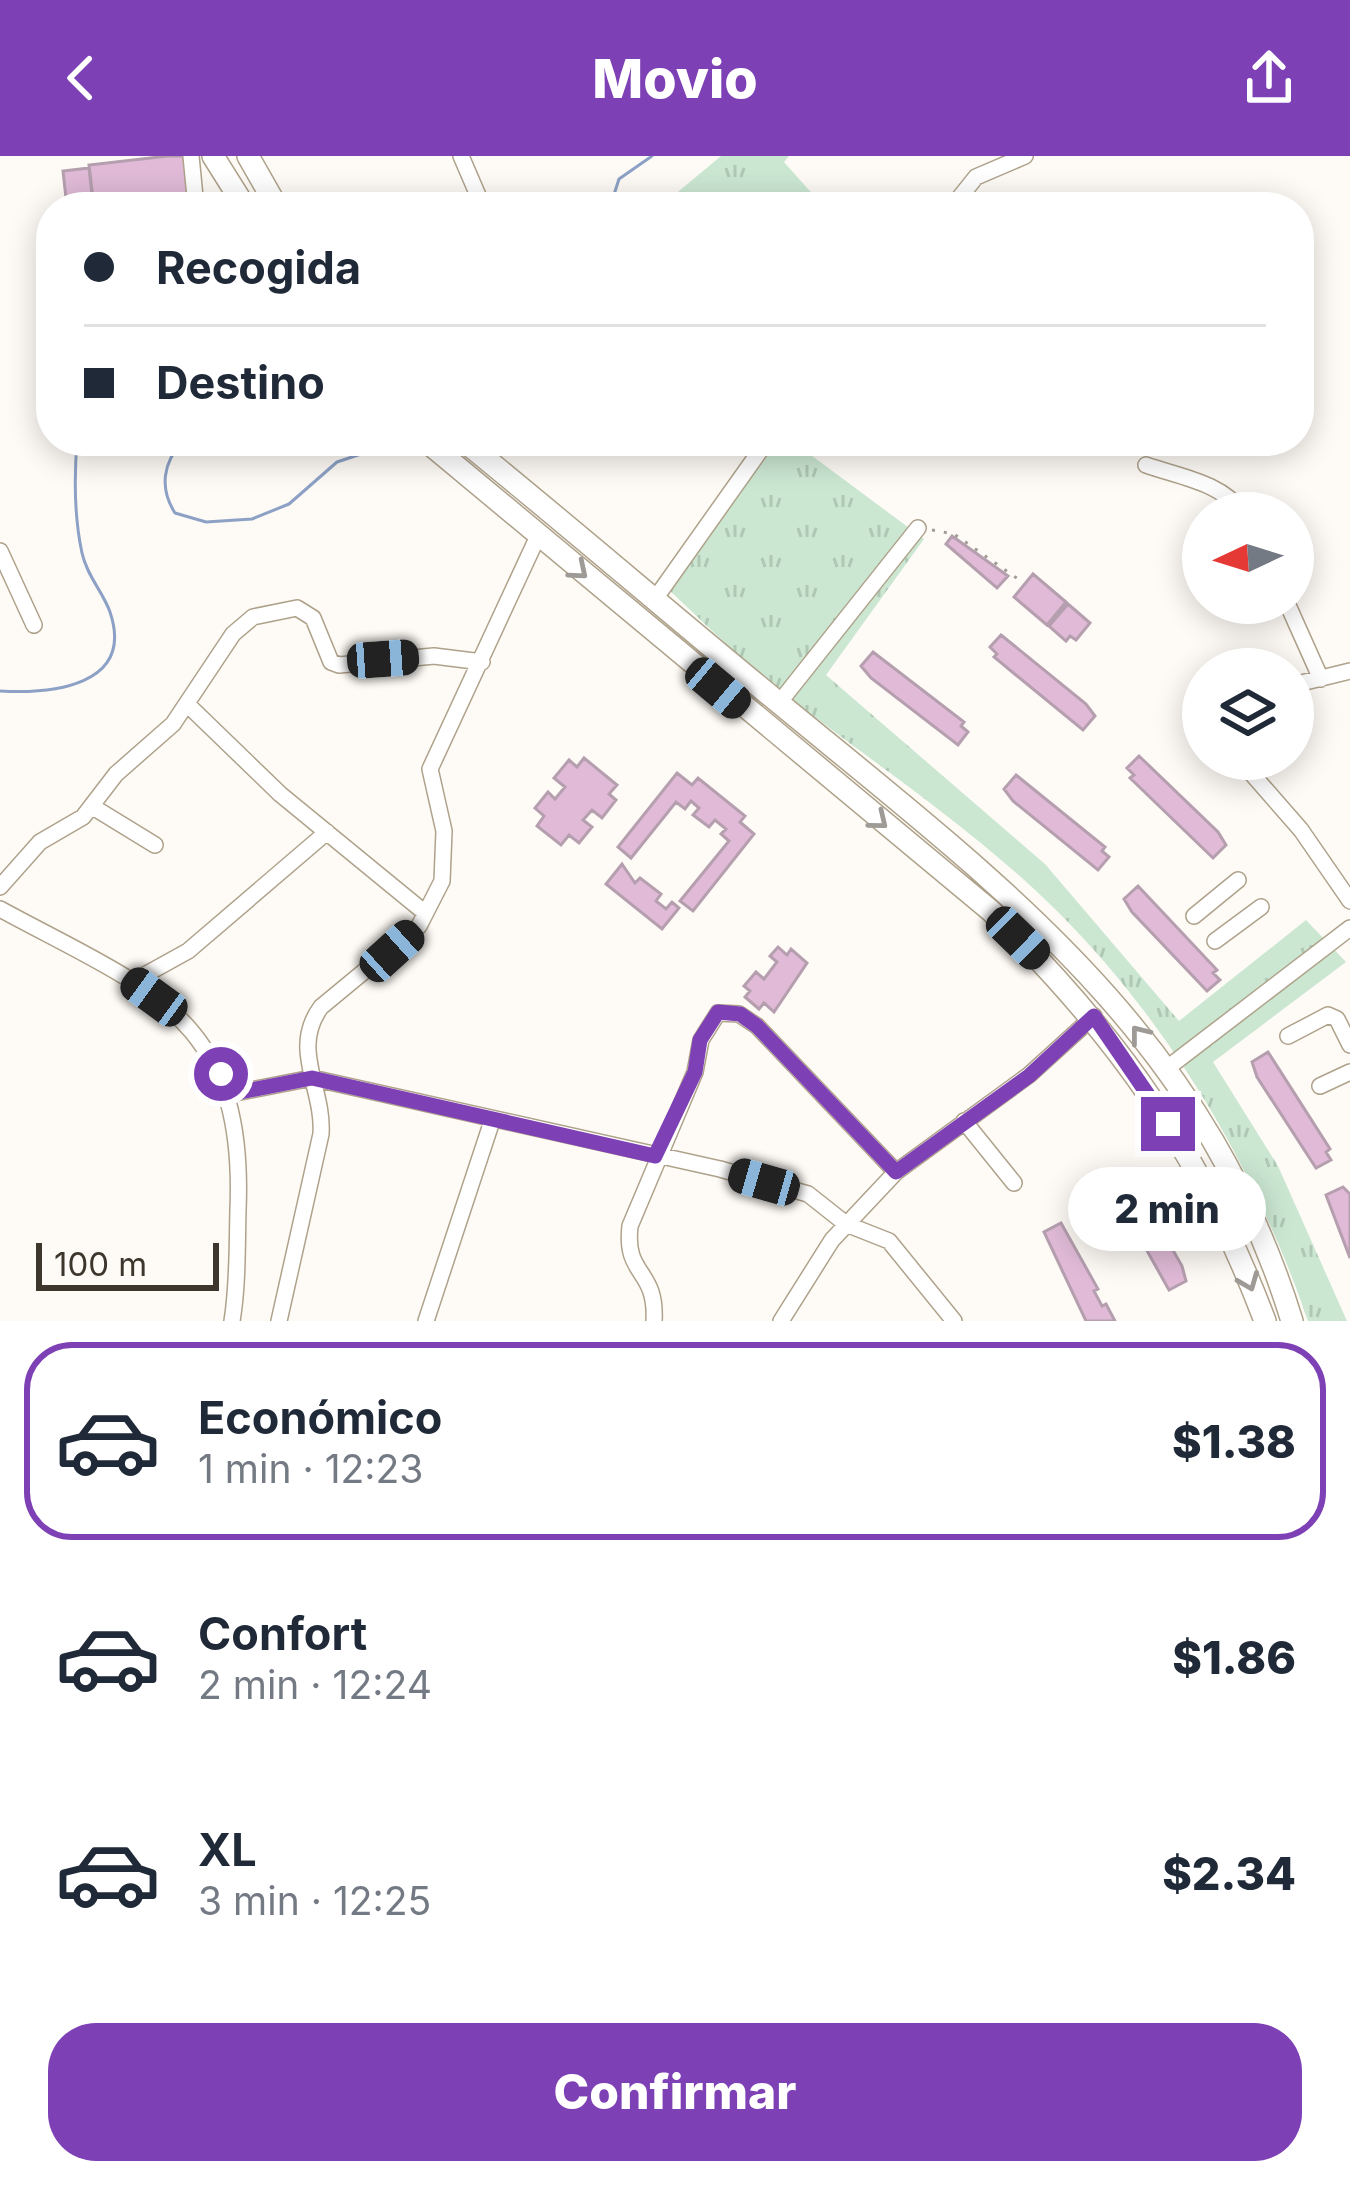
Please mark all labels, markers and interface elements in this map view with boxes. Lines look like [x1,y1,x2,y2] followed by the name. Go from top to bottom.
[48,45,114,111] icon: back
[1236,45,1302,111] icon: share
[592,46,758,111] text: Movio
[156,240,361,295] text: Recogida
[156,355,325,410] text: Destino
[1182,492,1314,624] north arrow
[1182,492,1314,780] map controls
[565,557,587,579] one-way arrow
[346,639,420,679] car
[1182,648,1314,780] button: layers
[679,651,757,725] car
[865,806,887,828] one-way arrow
[980,900,1056,976] car
[353,914,431,988] car
[114,961,194,1033] car
[1132,1026,1154,1047] one-way arrow
[194,1047,248,1101] route start
[1141,1097,1195,1151] route end
[724,1155,804,1209] car
[1069,1166,1267,1250] callout: 2 min
[1114,1185,1220,1232] text: 2 min
[36,1237,219,1290] scale bar
[54,1244,147,1284] text: 100 m
[1235,1270,1259,1291] one-way arrow
[54,1387,162,1495] icon: car
[198,1390,442,1445] text: Económico
[1172,1414,1296,1469] text: $1.38
[198,1445,423,1492] text: 1 min · 12:23
[54,1603,162,1711] icon: car
[198,1606,367,1661] text: Confort
[1172,1630,1296,1685] text: $1.86
[198,1661,432,1708] text: 2 min · 12:24
[54,1819,162,1927] icon: car
[198,1822,257,1877] text: XL
[1162,1846,1296,1901] text: $2.34
[198,1877,431,1924] text: 3 min · 12:25
[48,2023,1302,2161] button: Confirmar

